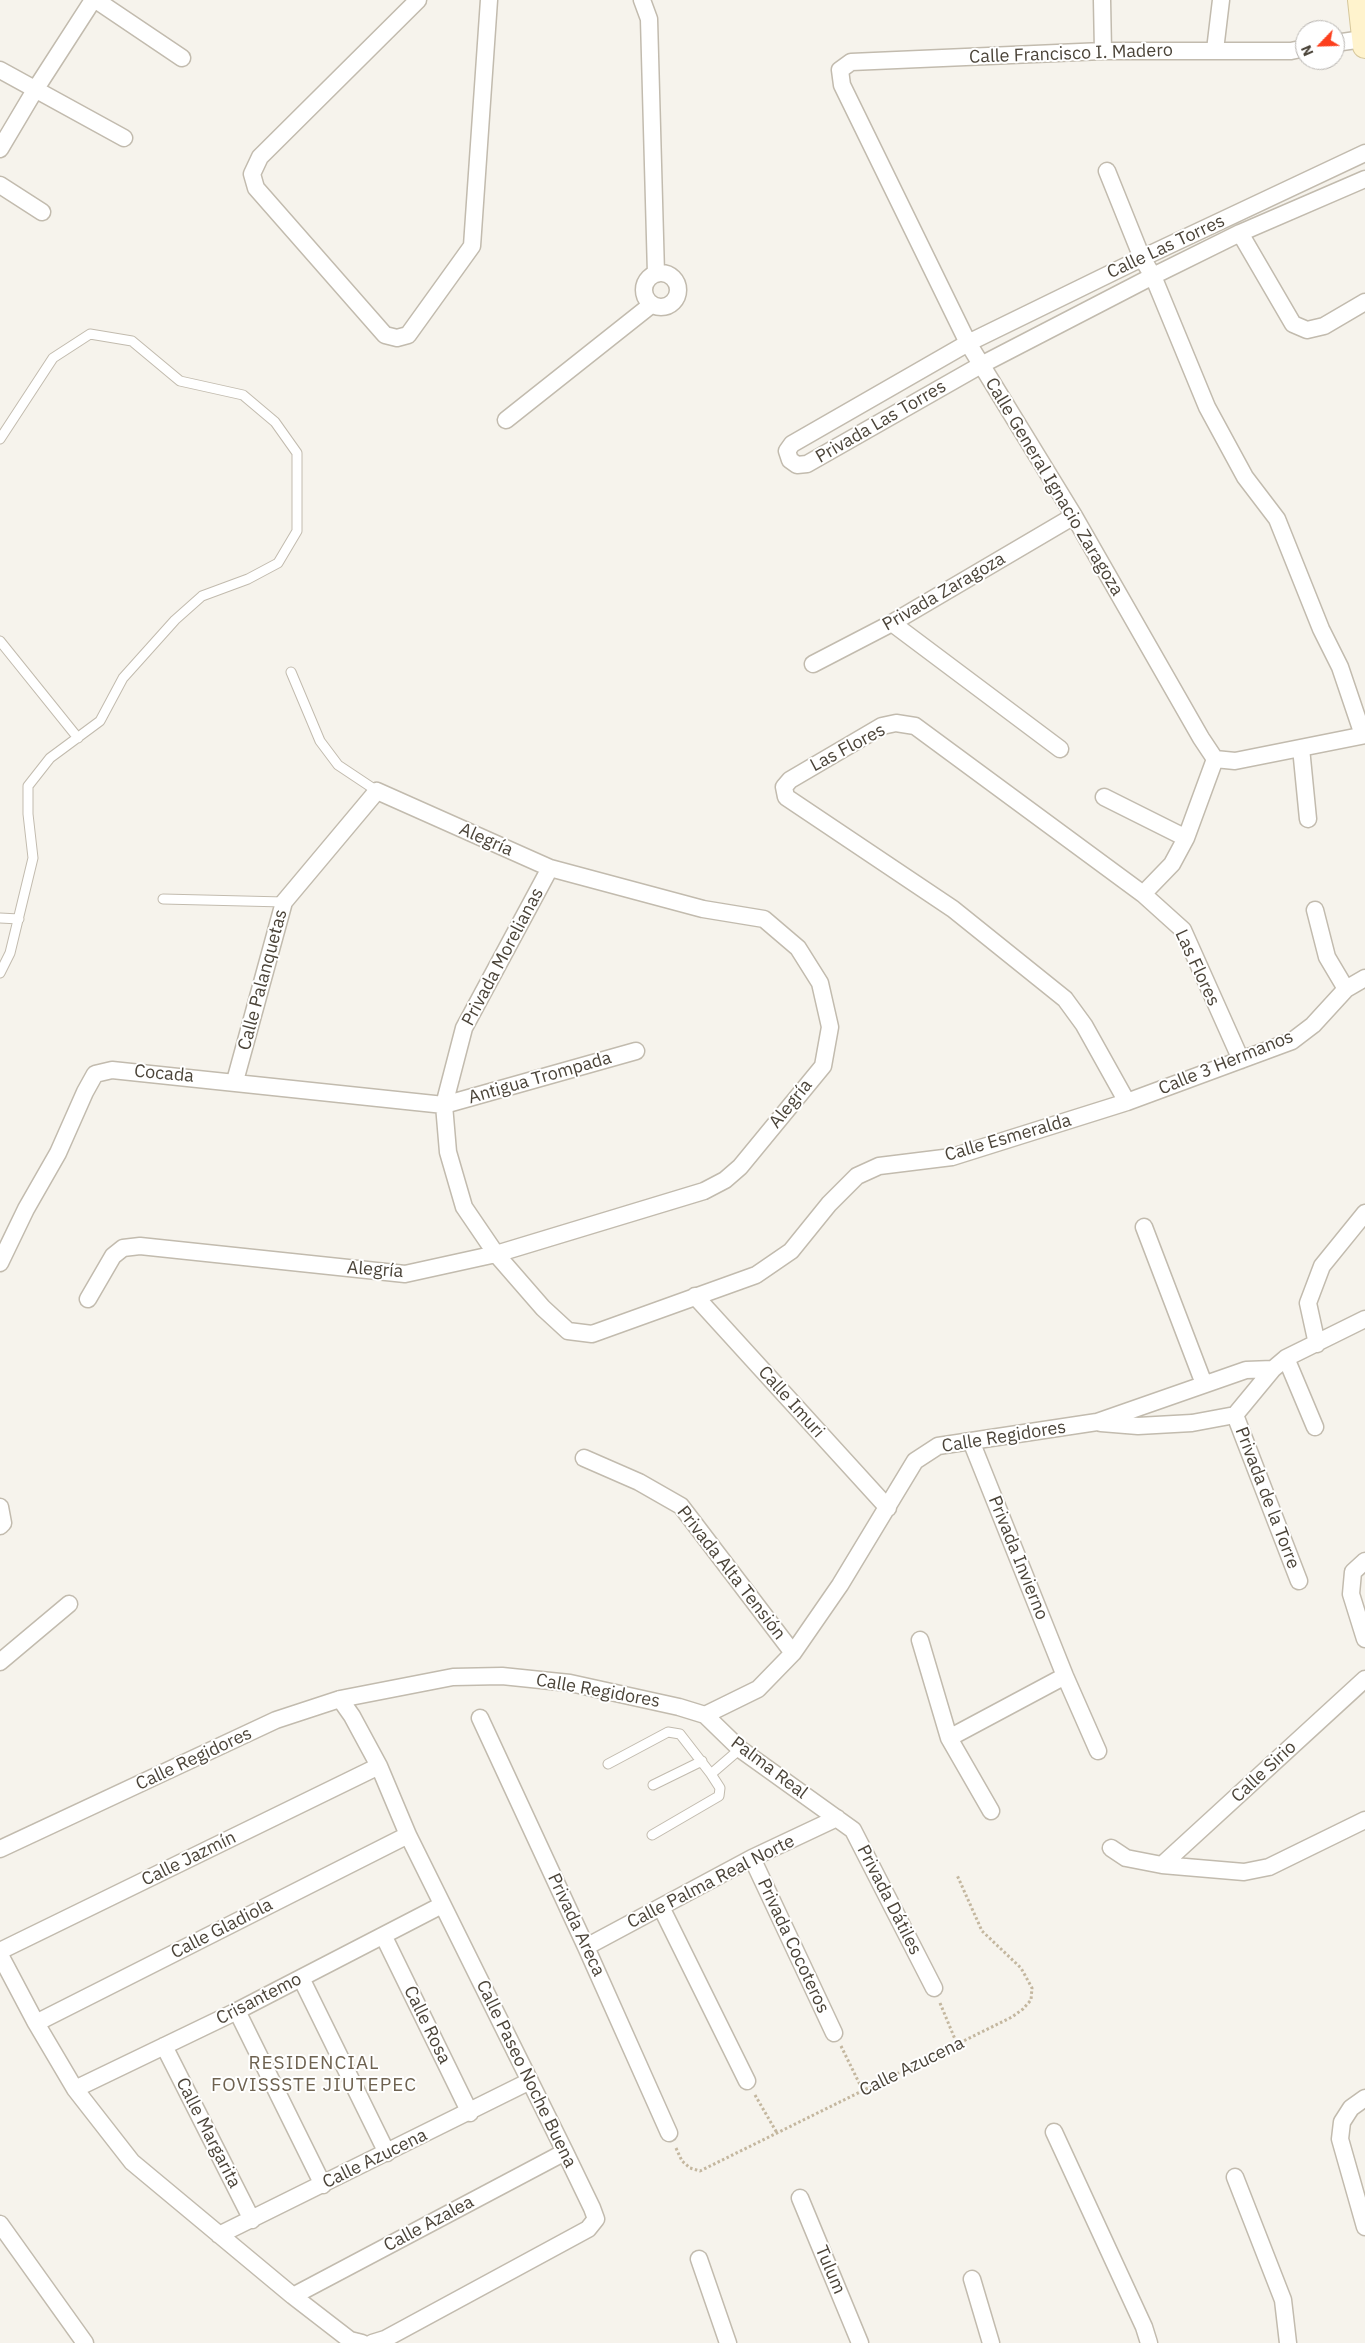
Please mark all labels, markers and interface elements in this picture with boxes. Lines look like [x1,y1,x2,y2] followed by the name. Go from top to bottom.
[1295,20,1345,70] north arrow
[969,40,1173,68] street label: Calle Francisco I. Madero
[1297,42,1317,59] text: N
[1104,210,1228,284] street label: Calle Las Torres
[980,374,1128,600] street label: Calle General Ignacio Zaragoza
[812,376,950,468] street label: Privada Las Torres
[879,548,1009,636] street label: Privada Zaragoza
[807,719,889,777] street label: Las Flores
[456,819,516,861] street label: Alegría
[458,884,548,1030] street label: Privada Morelianas
[234,907,292,1053] street label: Calle Palanquetas
[1170,926,1224,1010] street label: Las Flores
[1156,1026,1296,1100] street label: Calle 3 Hermanos
[466,1047,614,1109] street label: Antigua Trompada
[133,1061,195,1087] street label: Cocada
[765,1075,817,1133] street label: Alegría
[942,1110,1074,1166] street label: Calle Esmeralda
[346,1257,404,1283] street label: Alegría
[753,1362,829,1442] street label: Calle Imuri
[940,1417,1068,1457] street label: Calle Regidores
[1230,1424,1304,1572] street label: Privada de la Torre
[983,1493,1053,1623] street label: Privada Invierno
[672,1502,790,1644] street label: Privada Alta Tensión
[534,1669,662,1713] street label: Calle Regidores
[133,1723,255,1795] street label: Calle Regidores
[726,1732,812,1804] street label: Palma Real
[1227,1737,1301,1807] street label: Calle Sirio
[138,1827,240,1891] street label: Calle Jazmín
[624,1830,798,1934] street label: Calle Palma Real Norte
[852,1841,926,1959] street label: Privada Dátiles
[543,1870,609,1980] street label: Privada Areca
[752,1875,834,2017] street label: Privada Cocoteros
[168,1894,276,1964] street label: Calle Gladiola
[213,1968,305,2030] street label: Crisantemo
[471,1977,581,2171] street label: Calle Paseo Noche Buena
[399,1982,455,2068] street label: Calle Rosa
[856,2032,968,2102] street label: Calle Azucena
[209,2053,419,2097] district label: RESIDENCIAL FOVISSSTE JIUTEPEC
[171,2074,245,2192] street label: Calle Margarita
[319,2124,431,2194] street label: Calle Azucena
[380,2191,478,2257] street label: Calle Azalea
[810,2243,850,2297] street label: Tulum

